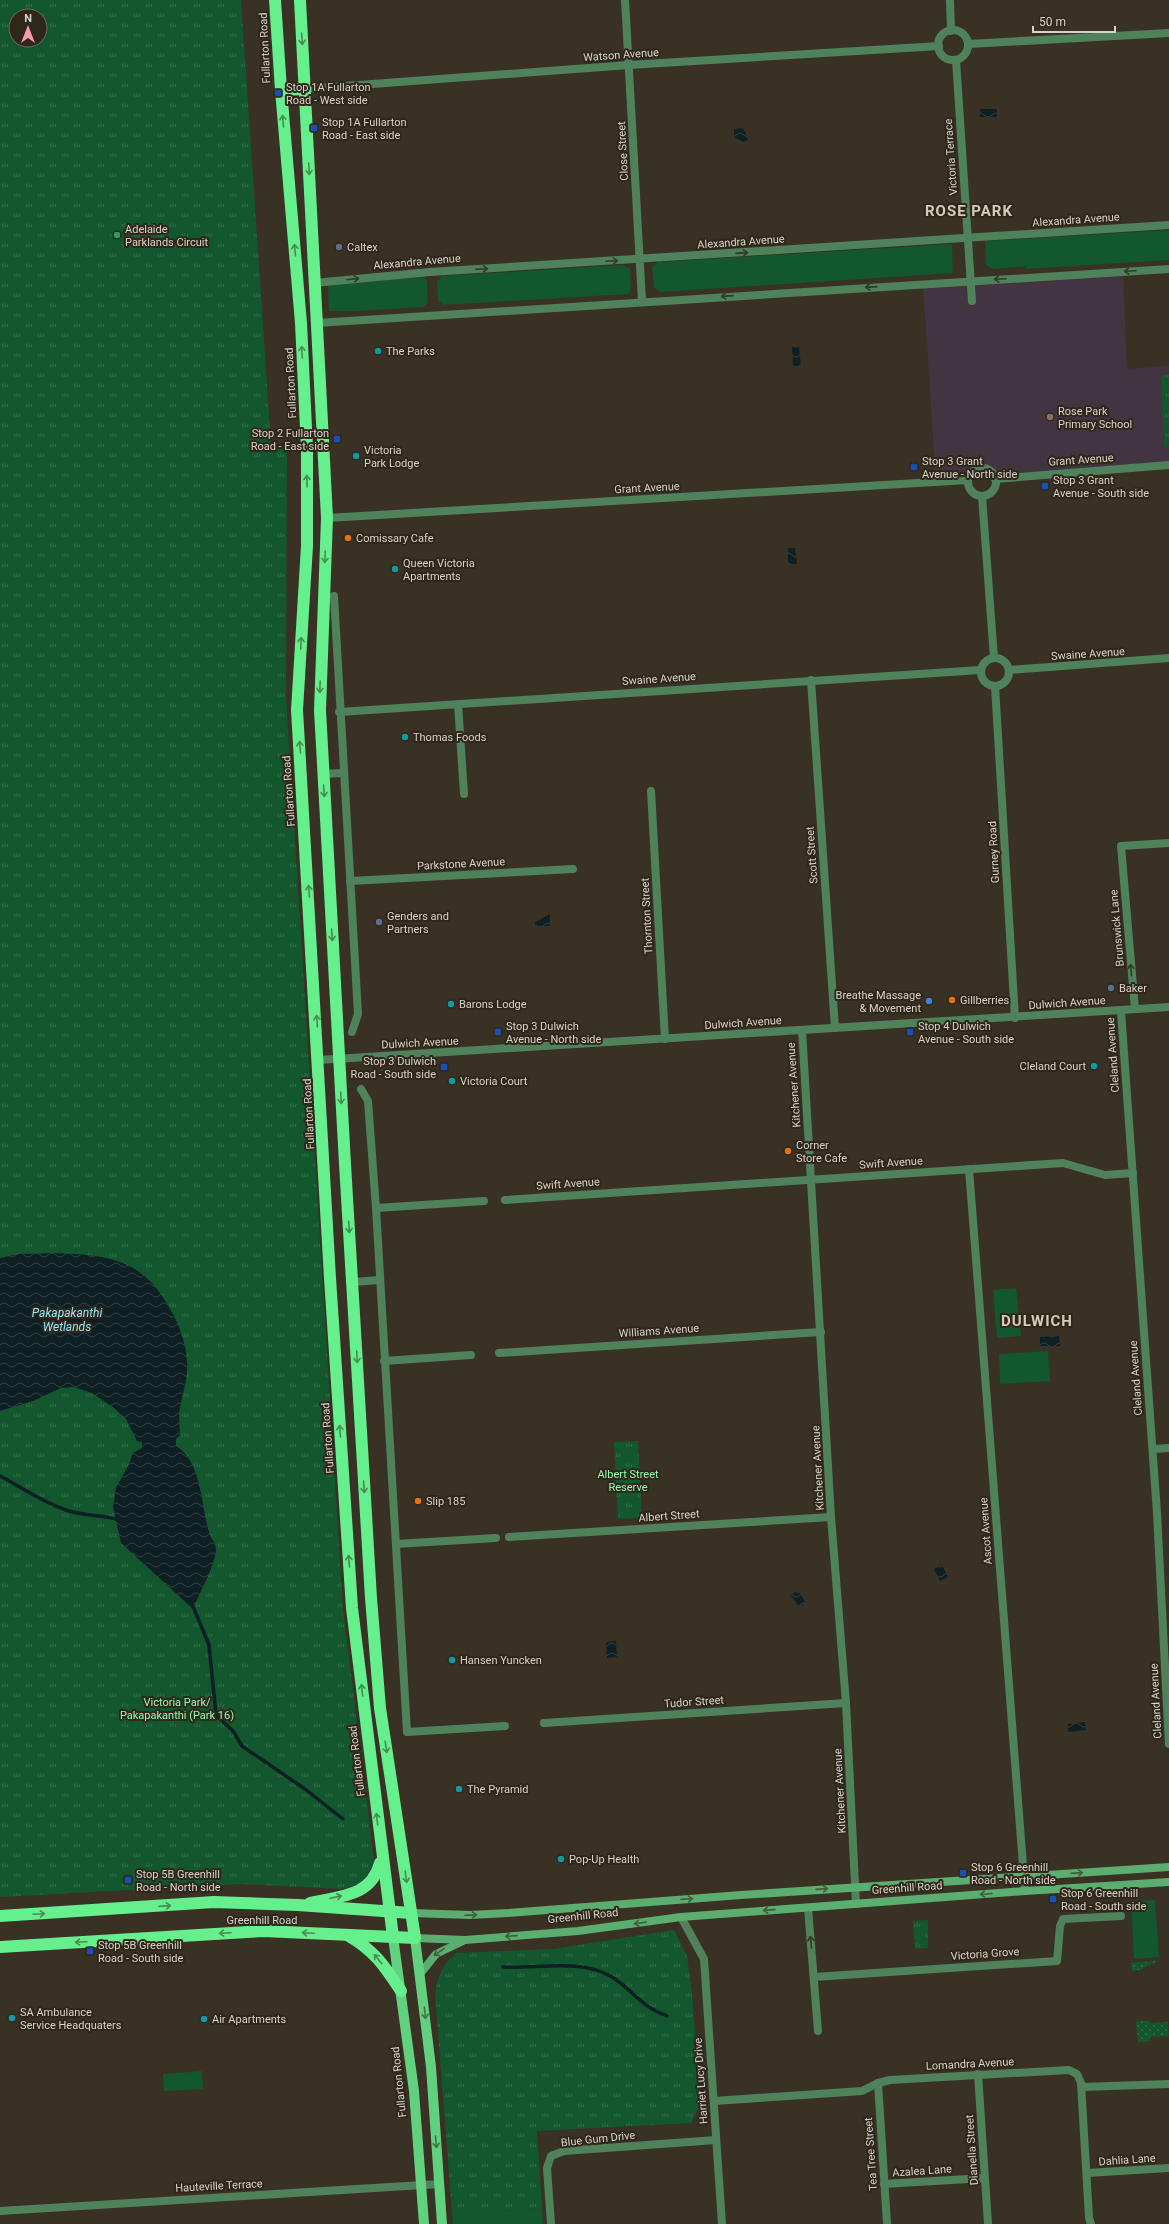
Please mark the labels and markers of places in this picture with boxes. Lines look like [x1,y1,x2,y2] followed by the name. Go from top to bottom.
[286,81,370,107] place label: Stop 1A Fullarton Road - West side
[273,88,283,98] marker: Stop 1A Fullarton Road - West side
[322,116,406,142] place label: Stop 1A Fullarton Road - East side
[309,123,319,133] marker: Stop 1A Fullarton Road - East side
[125,223,208,249] place label: Adelaide Parklands Circuit
[112,230,122,240] marker: Adelaide Parklands Circuit
[347,241,378,254] place label: Caltex
[334,242,344,252] marker: Caltex
[386,345,435,358] place label: The Parks
[373,346,383,356] marker: The Parks
[1058,405,1132,431] place label: Rose Park Primary School
[1045,412,1055,422] marker: Rose Park Primary School
[251,427,329,453] place label: Stop 2 Fullarton Road - East side
[332,434,342,444] marker: Stop 2 Fullarton Road - East side
[364,444,419,470] place label: Victoria Park Lodge
[351,451,361,461] marker: Victoria Park Lodge
[922,455,1018,481] place label: Stop 3 Grant Avenue - North side
[909,462,919,472] marker: Stop 3 Grant Avenue - North side
[1053,474,1149,500] place label: Stop 3 Grant Avenue - South side
[1040,481,1050,491] marker: Stop 3 Grant Avenue - South side
[356,532,434,545] place label: Comissary Cafe
[343,533,353,543] marker: Comissary Cafe
[403,557,475,583] place label: Queen Victoria Apartments
[390,564,400,574] marker: Queen Victoria Apartments
[413,731,487,744] place label: Thomas Foods
[400,732,410,742] marker: Thomas Foods
[387,910,449,936] place label: Genders and Partners
[374,917,384,927] marker: Genders and Partners
[1119,982,1147,995] place label: Baker
[1106,983,1116,993] marker: Baker
[836,989,921,1015] place label: Breathe Massage & Movement
[960,994,1009,1007] place label: Gillberries
[947,995,957,1005] marker: Gillberries
[924,996,934,1006] marker: Breathe Massage & Movement
[459,998,527,1011] place label: Barons Lodge
[446,999,456,1009] marker: Barons Lodge
[506,1020,602,1046] place label: Stop 3 Dulwich Avenue - North side
[918,1020,1014,1046] place label: Stop 4 Dulwich Avenue - South side
[493,1027,503,1037] marker: Stop 3 Dulwich Avenue - North side
[905,1027,915,1037] marker: Stop 4 Dulwich Avenue - South side
[351,1055,436,1081] place label: Stop 3 Dulwich Road - South side
[1020,1060,1086,1073] place label: Cleland Court
[1089,1061,1099,1071] marker: Cleland Court
[439,1062,449,1072] marker: Stop 3 Dulwich Road - South side
[460,1075,528,1088] place label: Victoria Court
[447,1076,457,1086] marker: Victoria Court
[796,1139,847,1165] place label: Corner Store Cafe
[783,1146,793,1156] marker: Corner Store Cafe
[426,1495,465,1508] place label: Slip 185
[413,1496,423,1506] marker: Slip 185
[460,1654,542,1667] place label: Hansen Yuncken
[447,1655,457,1665] marker: Hansen Yuncken
[467,1783,528,1796] place label: The Pyramid
[454,1784,464,1794] marker: The Pyramid
[569,1853,639,1866] place label: Pop-Up Health
[556,1854,566,1864] marker: Pop-Up Health
[971,1861,1056,1887] place label: Stop 6 Greenhill Road - North side
[136,1868,221,1894] place label: Stop 5B Greenhill Road - North side
[958,1868,968,1878] marker: Stop 6 Greenhill Road - North side
[123,1875,133,1885] marker: Stop 5B Greenhill Road - North side
[1061,1887,1147,1913] place label: Stop 6 Greenhill Road - South side
[1048,1894,1058,1904] marker: Stop 6 Greenhill Road - South side
[98,1939,184,1965] place label: Stop 5B Greenhill Road - South side
[85,1946,95,1956] marker: Stop 5B Greenhill Road - South side
[20,2006,122,2032] place label: SA Ambulance Service Headquaters
[7,2013,17,2023] marker: SA Ambulance Service Headquaters
[212,2013,286,2026] place label: Air Apartments
[199,2014,209,2024] marker: Air Apartments

